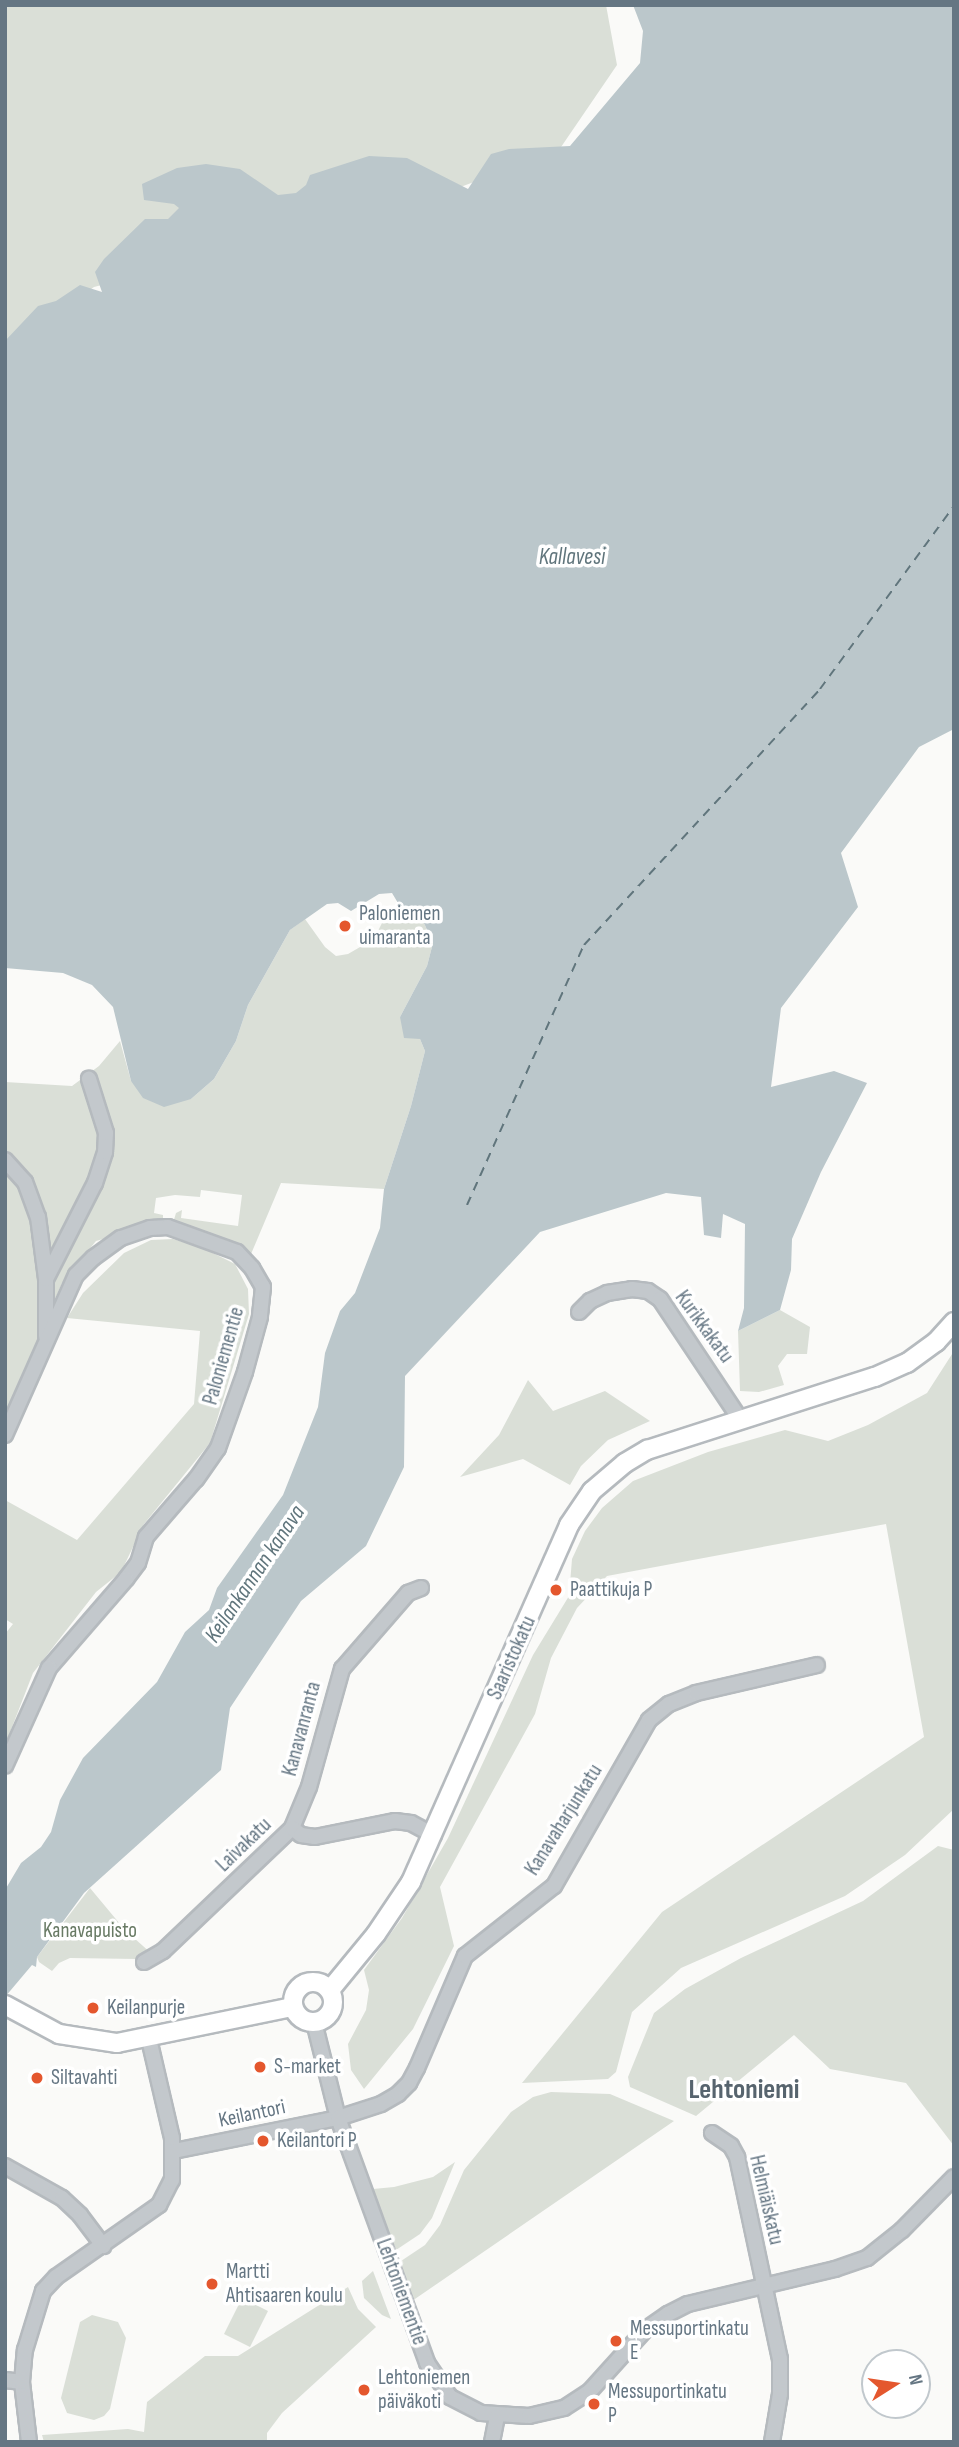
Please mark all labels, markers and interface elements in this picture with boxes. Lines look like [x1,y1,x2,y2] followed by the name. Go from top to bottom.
[539,543,605,571] water label: Kallavesi
[359,901,441,951] place label: Paloniemen uimaranta
[337,918,353,934] marker: Paloniemen uimaranta
[669,1286,739,1368] street label: Kurikkakatu
[198,1304,250,1408] street label: Paloniementie
[199,1500,311,1648] water label: Keilankannan kanava
[570,1577,652,1603] place label: Paattikuja P
[548,1582,564,1598] marker: Paattikuja P
[482,1612,542,1704] street label: Saaristokatu
[277,1679,327,1779] street label: Kanavanranta
[520,1760,608,1880] street label: Kanavaharjunkatu
[211,1813,277,1877] street label: Laivakatu
[43,1918,137,1944] park label: Kanavapuisto
[107,1995,185,2021] place label: Keilanpurje
[85,2000,101,2016] marker: Keilanpurje
[274,2054,341,2080] place label: S-market
[252,2059,268,2075] marker: S-market
[51,2065,117,2091] place label: Siltavahti
[29,2070,45,2086] marker: Siltavahti
[688,2073,800,2107] district label: Lehtoniemi
[216,2095,288,2133] street label: Keilantori
[277,2128,357,2154] place label: Keilantori P
[255,2133,271,2149] marker: Keilantori P
[743,2153,789,2247] street label: Helmiäiskatu
[370,2235,432,2349] street label: Lehtoniementie
[226,2259,343,2309] place label: Martti Ahtisaaren koulu
[204,2276,220,2292] marker: Martti Ahtisaaren koulu
[630,2316,749,2366] place label: Messuportinkatu E
[608,2333,624,2349] marker: Messuportinkatu E
[861,2349,931,2419] north arrow
[378,2365,470,2415] place label: Lehtoniemen päiväkoti
[903,2373,927,2387] text: N
[608,2379,727,2429] place label: Messuportinkatu P
[356,2382,372,2398] marker: Lehtoniemen päiväkoti
[586,2396,602,2412] marker: Messuportinkatu P

